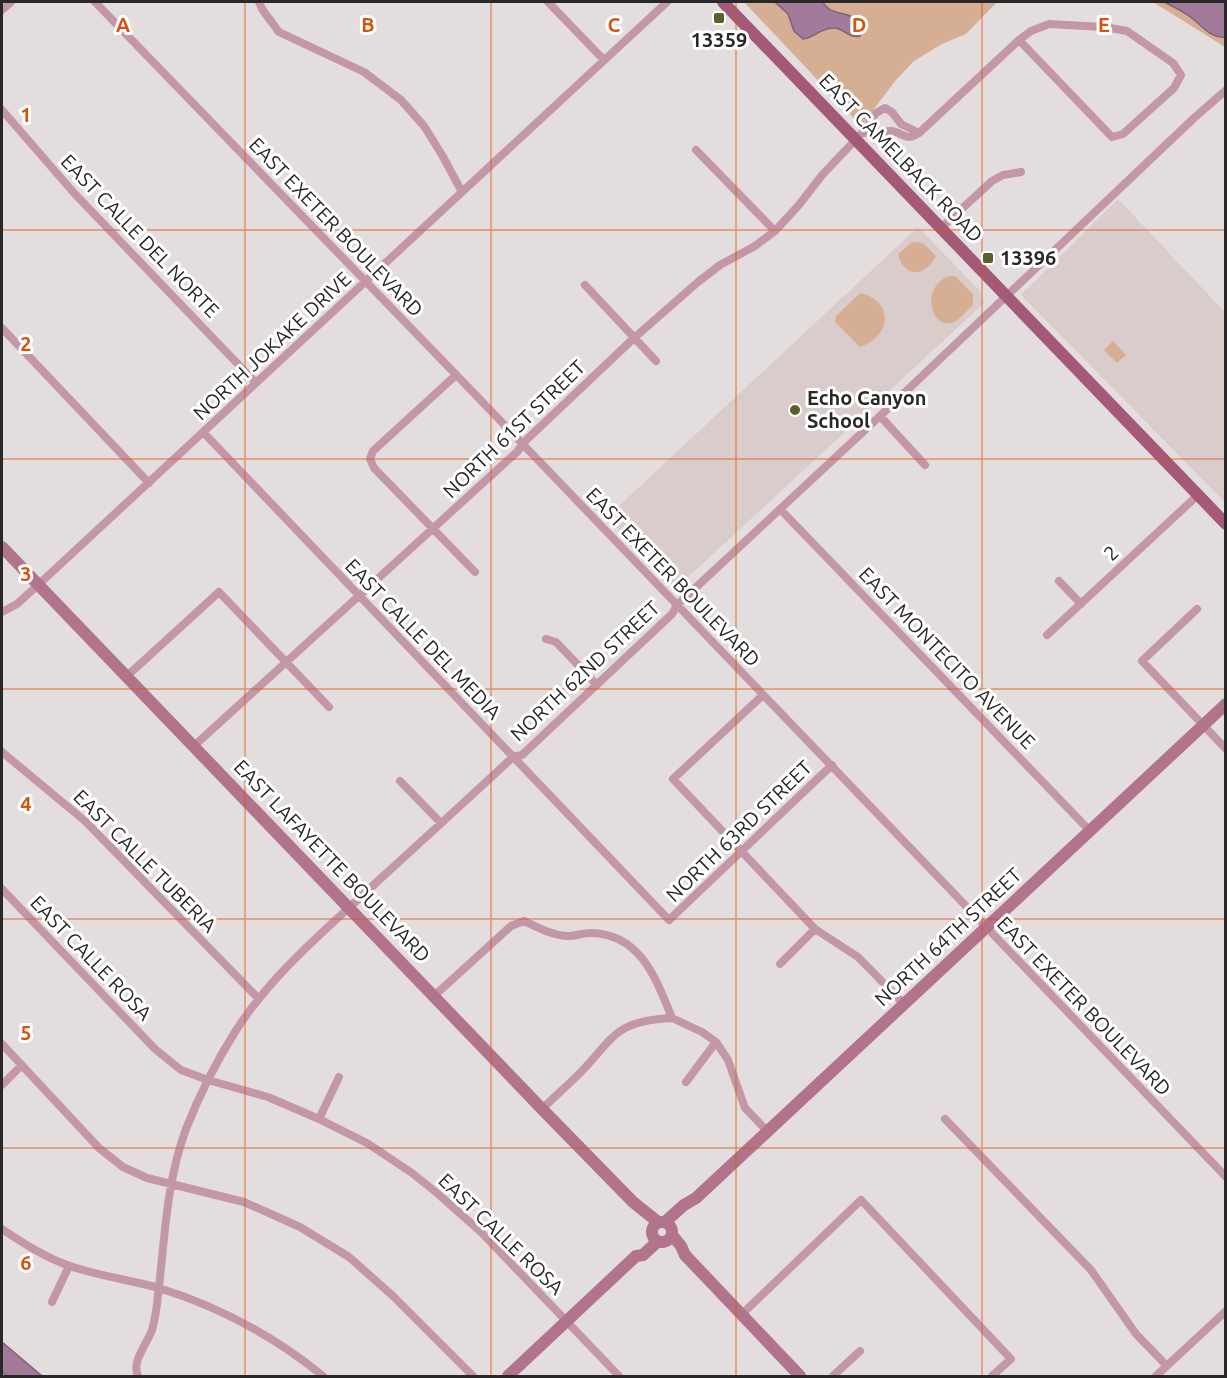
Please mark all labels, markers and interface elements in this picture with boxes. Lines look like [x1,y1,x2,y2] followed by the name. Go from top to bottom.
[712,11,726,25] marker: 13359
[116,13,130,36] text: A
[361,13,375,36] text: B
[608,13,621,36] text: C
[852,13,866,36] text: D
[1098,13,1110,36] text: E
[691,28,747,51] place label: 13359
[815,69,988,247] street label: EAST CAMELBACK ROAD
[20,103,32,126] text: 1
[245,132,428,321] street label: EAST EXETER BOULEVARD
[57,149,224,322] street label: EAST CALLE DEL NORTE
[1000,246,1056,269] place label: 13396
[981,251,995,265] marker: 13396
[188,267,355,425] street label: NORTH JOKAKE DRIVE
[20,332,32,355] text: 2
[438,355,589,502] street label: NORTH 61ST STREET
[807,386,926,432] place label: Echo Canyon School
[788,403,802,417] marker: Echo Canyon School
[582,482,765,671] street label: EAST EXETER BOULEVARD
[1099,540,1123,565] street label: 2
[341,554,506,724] street label: EAST CALLE DEL MEDIA
[20,562,32,585] text: 3
[855,562,1040,753] street label: EAST MONTECITO AVENUE
[505,596,664,746] street label: NORTH 62ND STREET
[230,755,435,966] street label: EAST LAFAYETTE BOULEVARD
[661,755,816,906] street label: NORTH 63RD STREET
[69,785,221,937] street label: EAST CALLE TUBERIA
[20,792,32,815] text: 4
[870,863,1026,1010] street label: NORTH 64TH STREET
[26,891,157,1025] street label: EAST CALLE ROSA
[993,911,1176,1100] street label: EAST EXETER BOULEVARD
[20,1021,32,1044] text: 5
[434,1168,568,1299] street label: EAST CALLE ROSA
[20,1251,32,1274] text: 6

